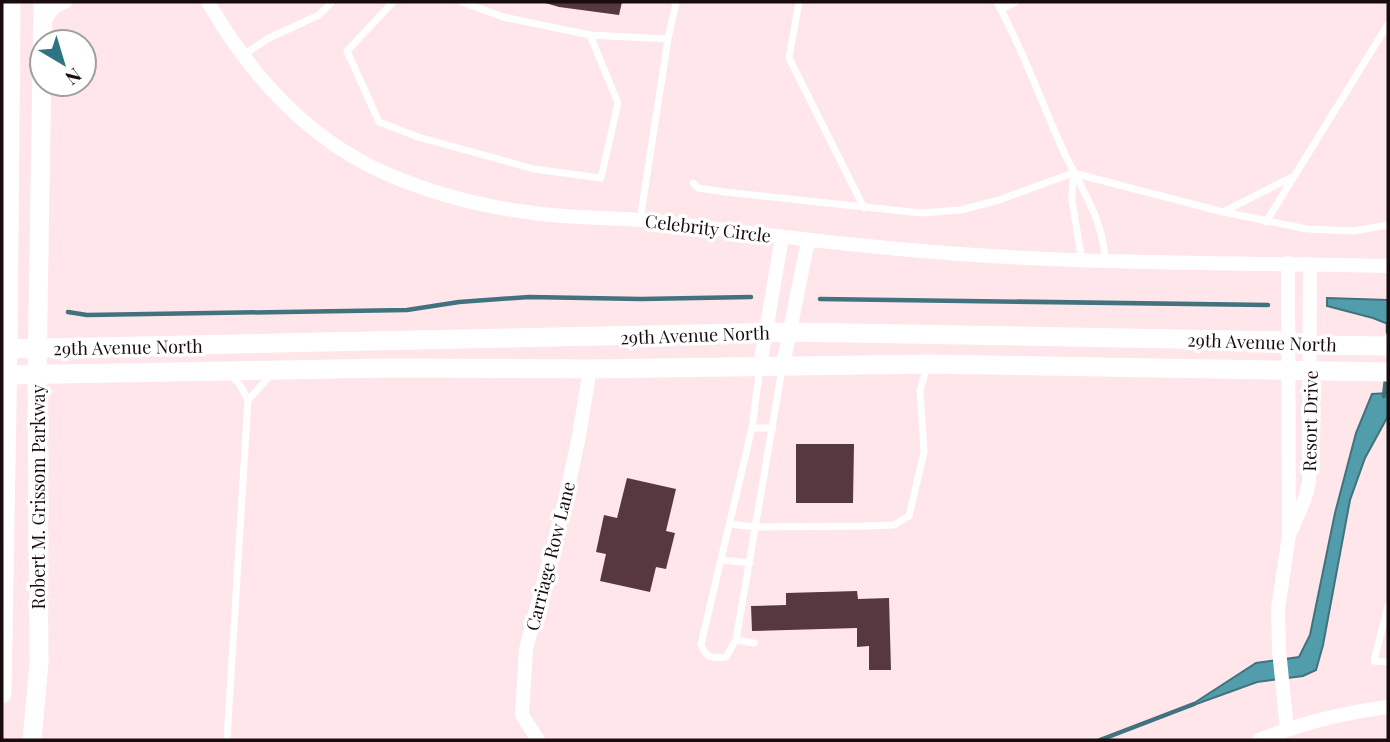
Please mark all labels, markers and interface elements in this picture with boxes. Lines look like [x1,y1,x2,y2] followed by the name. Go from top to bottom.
[28,28,98,98] north arrow
[60,63,87,92] text: N
[644,208,772,248] street label: Celebrity Circle
[620,320,771,350] street label: 29th Avenue North
[1187,327,1338,357] street label: 29th Avenue North
[53,334,203,360] street label: 29th Avenue North
[1297,370,1323,472] street label: Resort Drive
[26,385,50,609] street label: Robert M. Grissom Parkway
[520,479,580,633] street label: Carriage Row Lane

